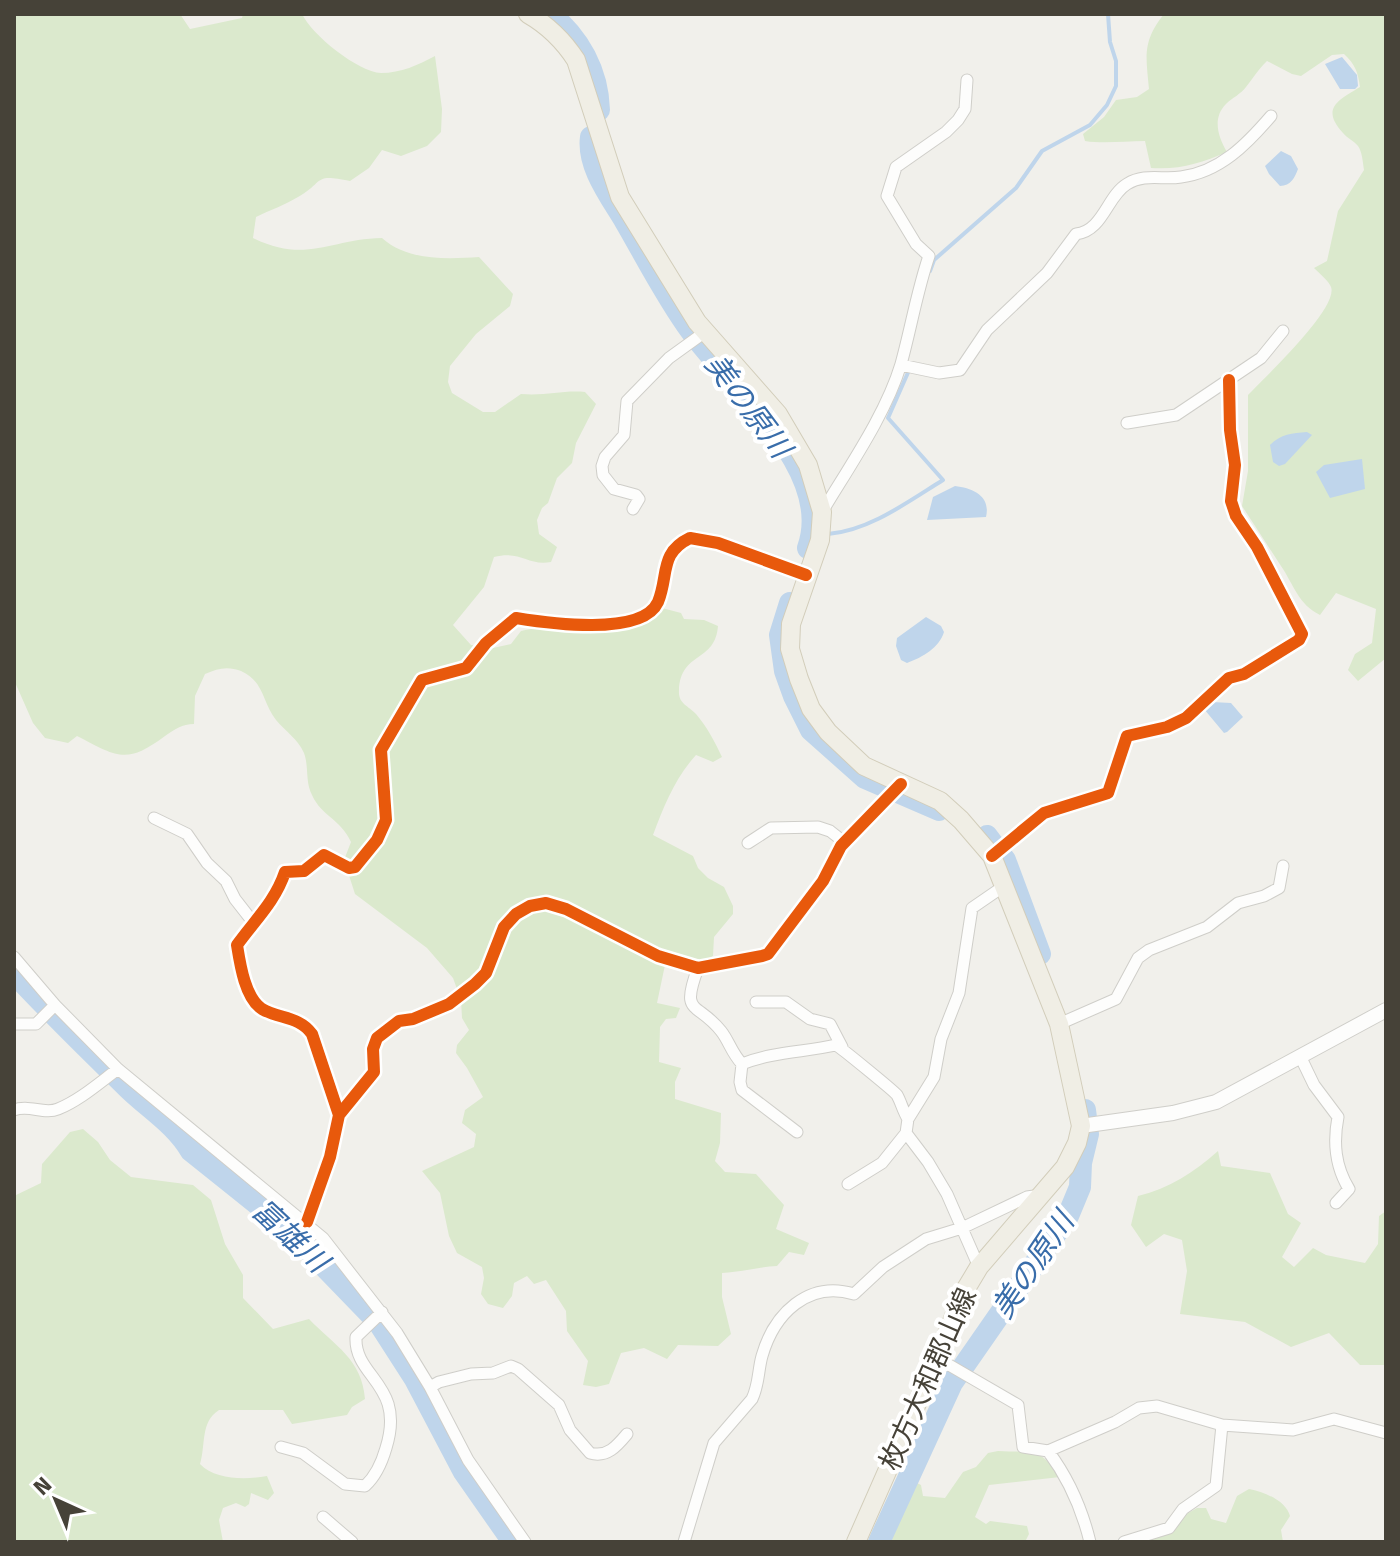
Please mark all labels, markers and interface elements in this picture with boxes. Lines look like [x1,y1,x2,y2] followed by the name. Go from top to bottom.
[698,347,800,467] water label: 美の原川
[245,1192,337,1282] water label: 富雄川
[985,1203,1083,1325] water label: 美の原川
[873,1283,983,1475] street label: 枚方大和郡山線
[16,1460,96,1540] north arrow
[28,1471,57,1501] text: N

